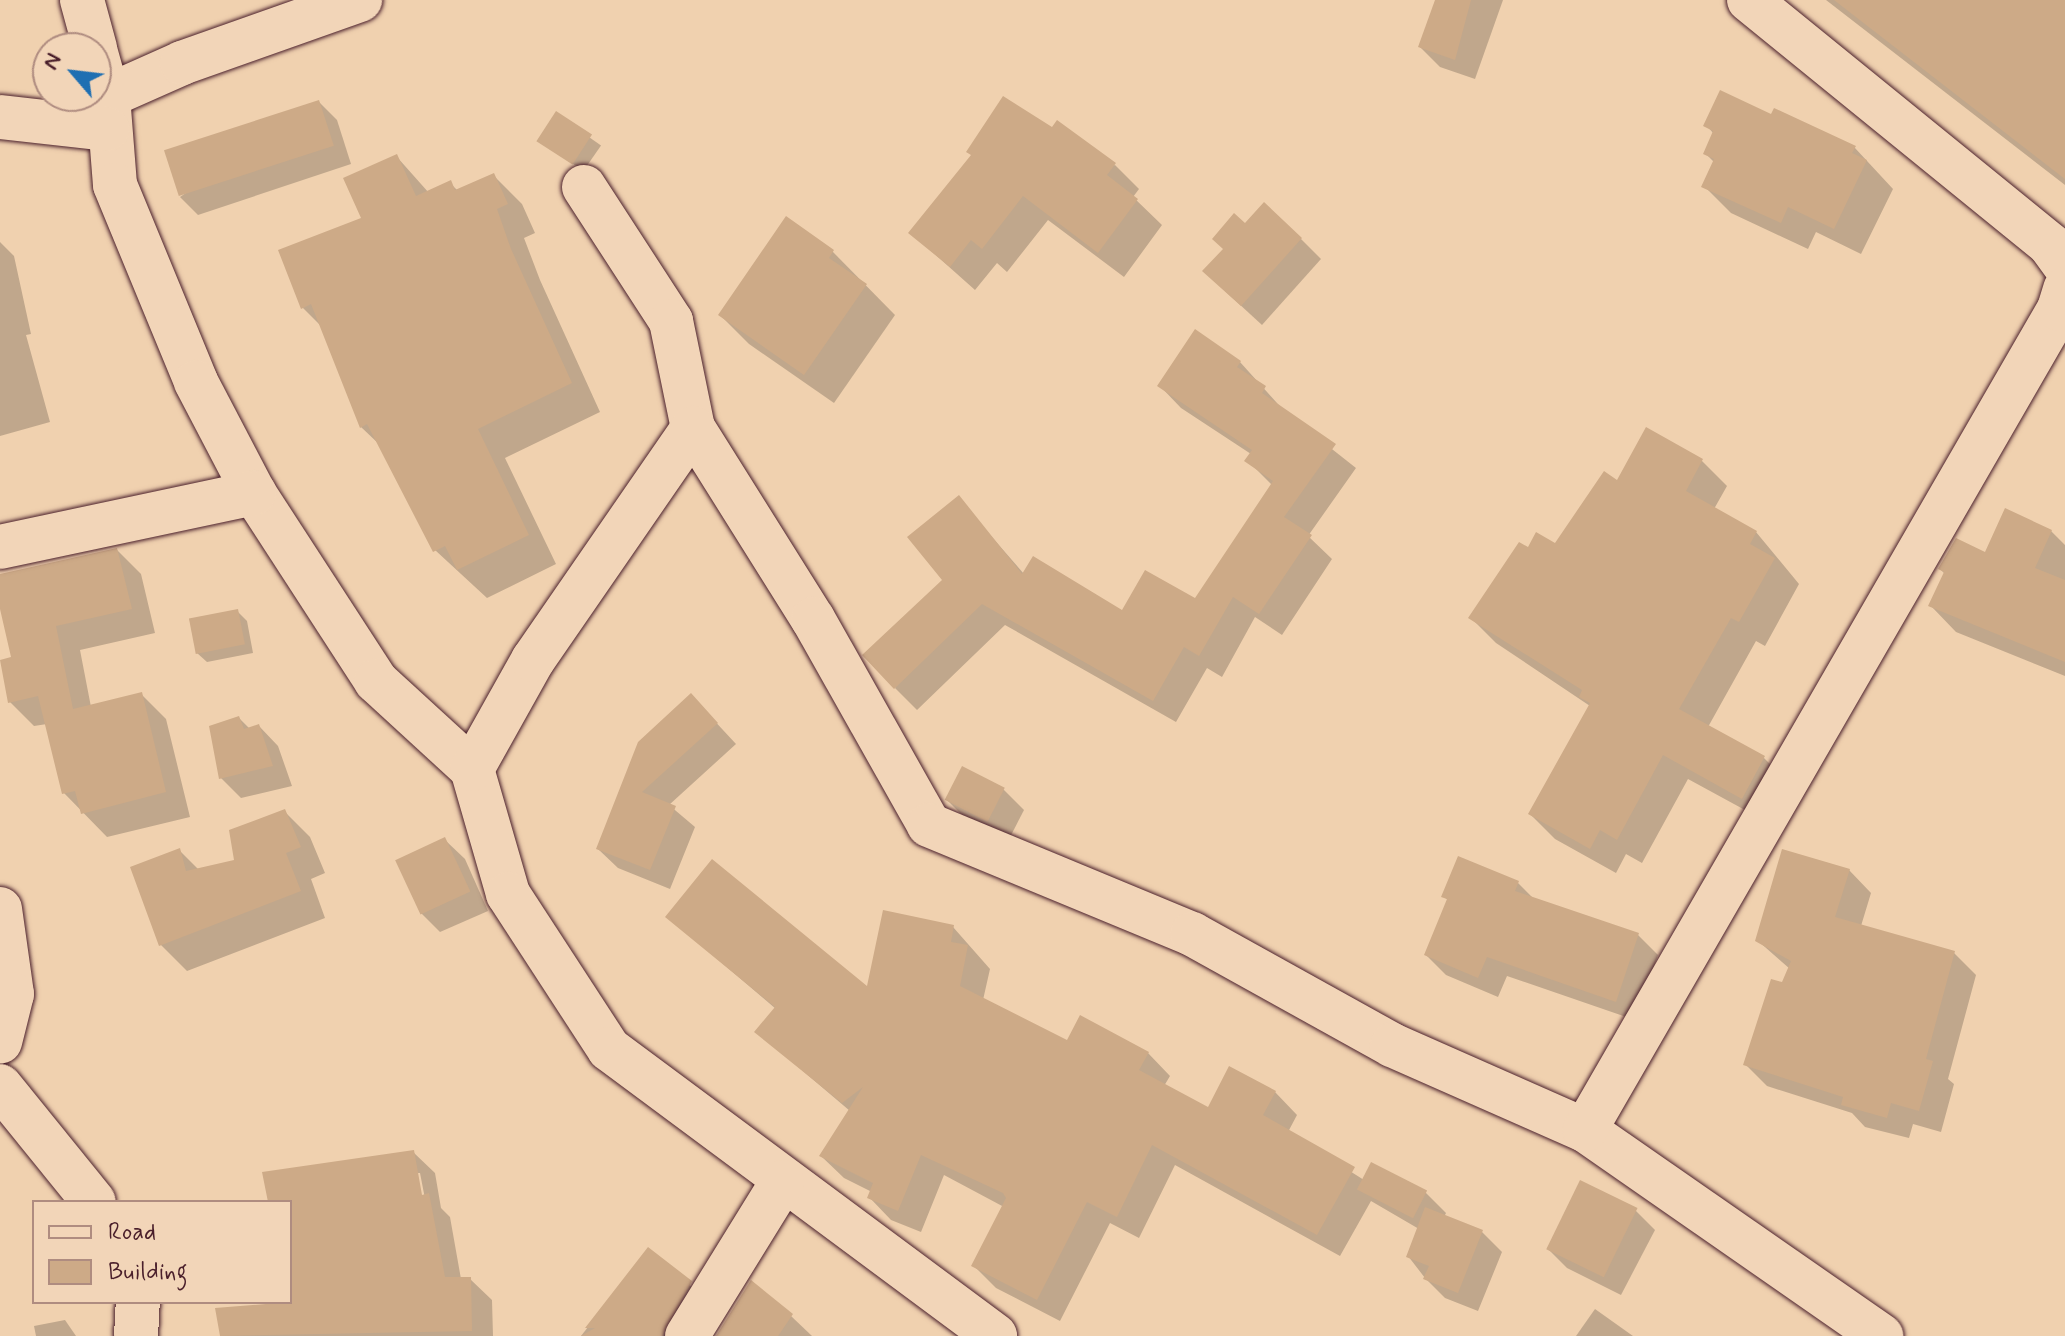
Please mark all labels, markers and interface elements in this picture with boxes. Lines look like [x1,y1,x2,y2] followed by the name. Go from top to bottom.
[32,32,112,112] north arrow
[37,49,68,75] text: N
[32,1200,292,1304] legend
[108,1217,156,1248] text: Road
[108,1257,188,1288] text: Building

